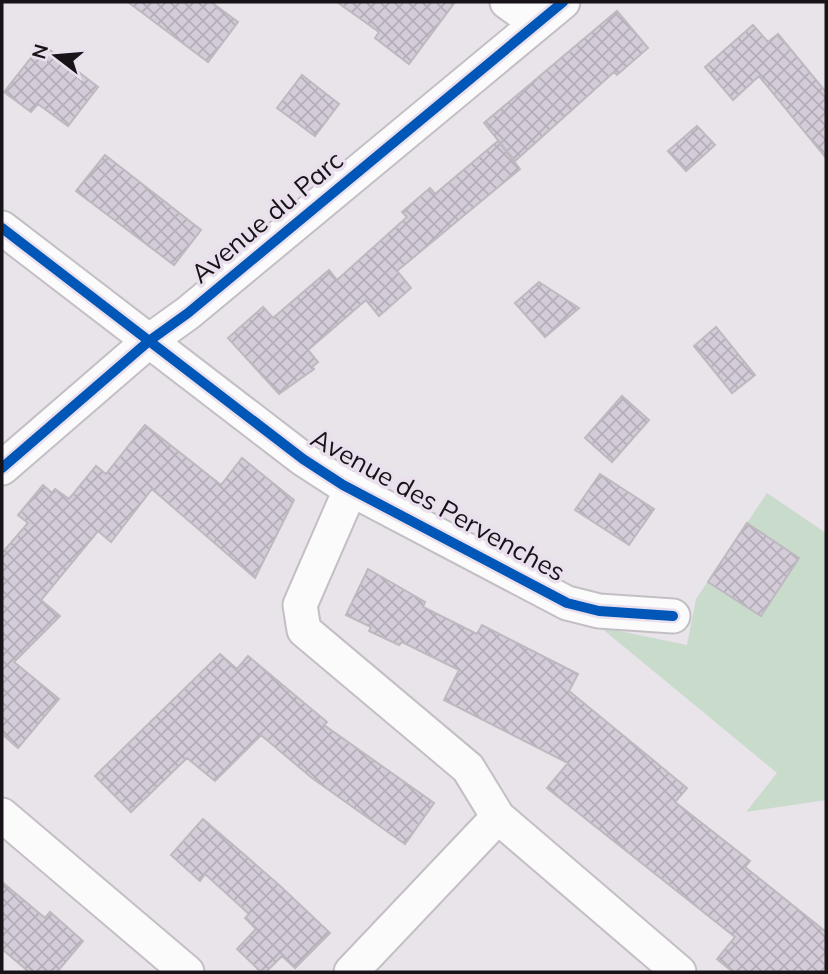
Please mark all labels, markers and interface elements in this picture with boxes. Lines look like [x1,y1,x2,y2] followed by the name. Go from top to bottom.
[21,21,91,91] north arrow
[26,41,53,62] text: N
[184,143,350,290] street label: Avenue du Parc
[305,421,571,588] street label: Avenue des Pervenches

